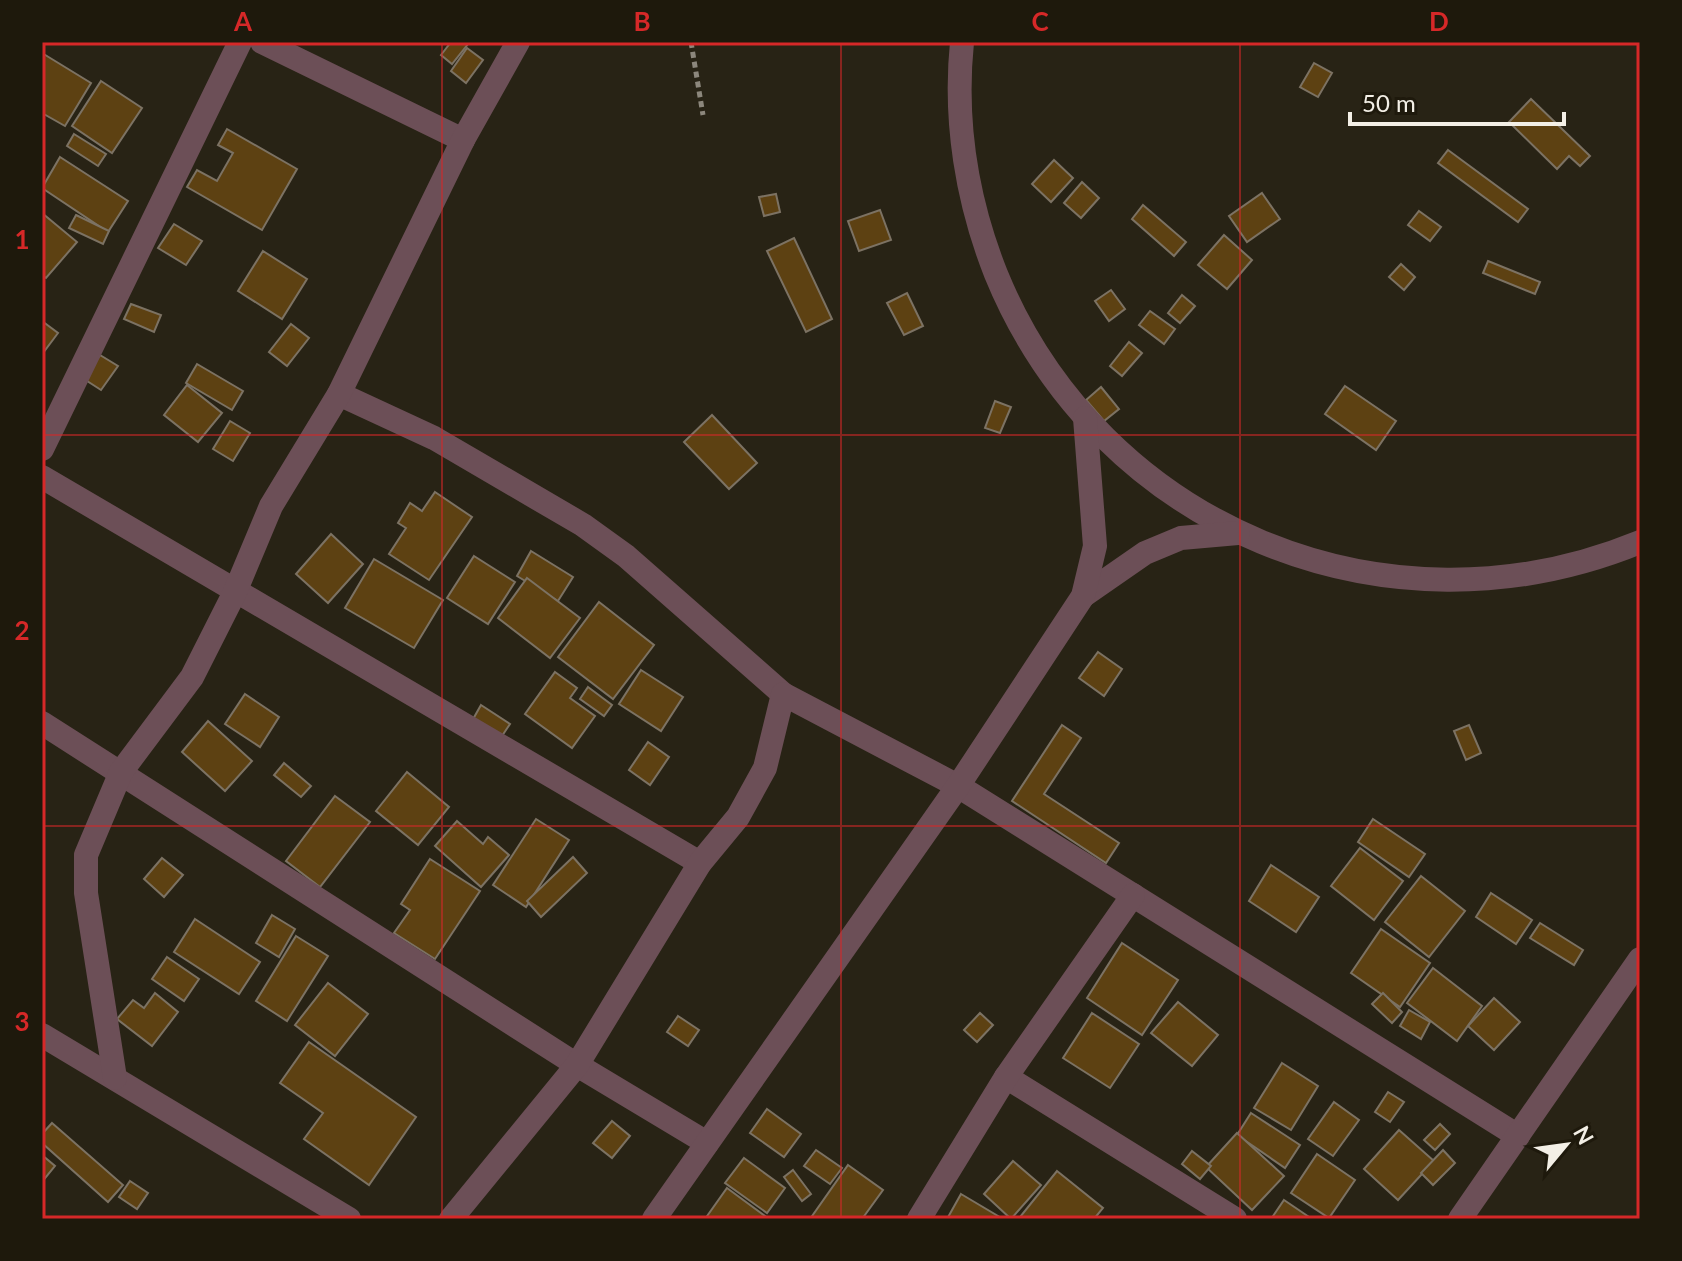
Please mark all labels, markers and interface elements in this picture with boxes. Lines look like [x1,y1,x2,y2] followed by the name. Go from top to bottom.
[233,5,253,37] text: A
[633,5,651,37] text: B
[1031,5,1049,37] text: C
[1429,5,1449,37] text: D
[1350,76,1564,126] scale bar
[1362,88,1416,117] text: 50 m
[14,223,30,255] text: 1
[14,614,30,646] text: 2
[14,1005,30,1037] text: 3
[1526,1105,1606,1185] north arrow
[1568,1121,1600,1149] text: N

